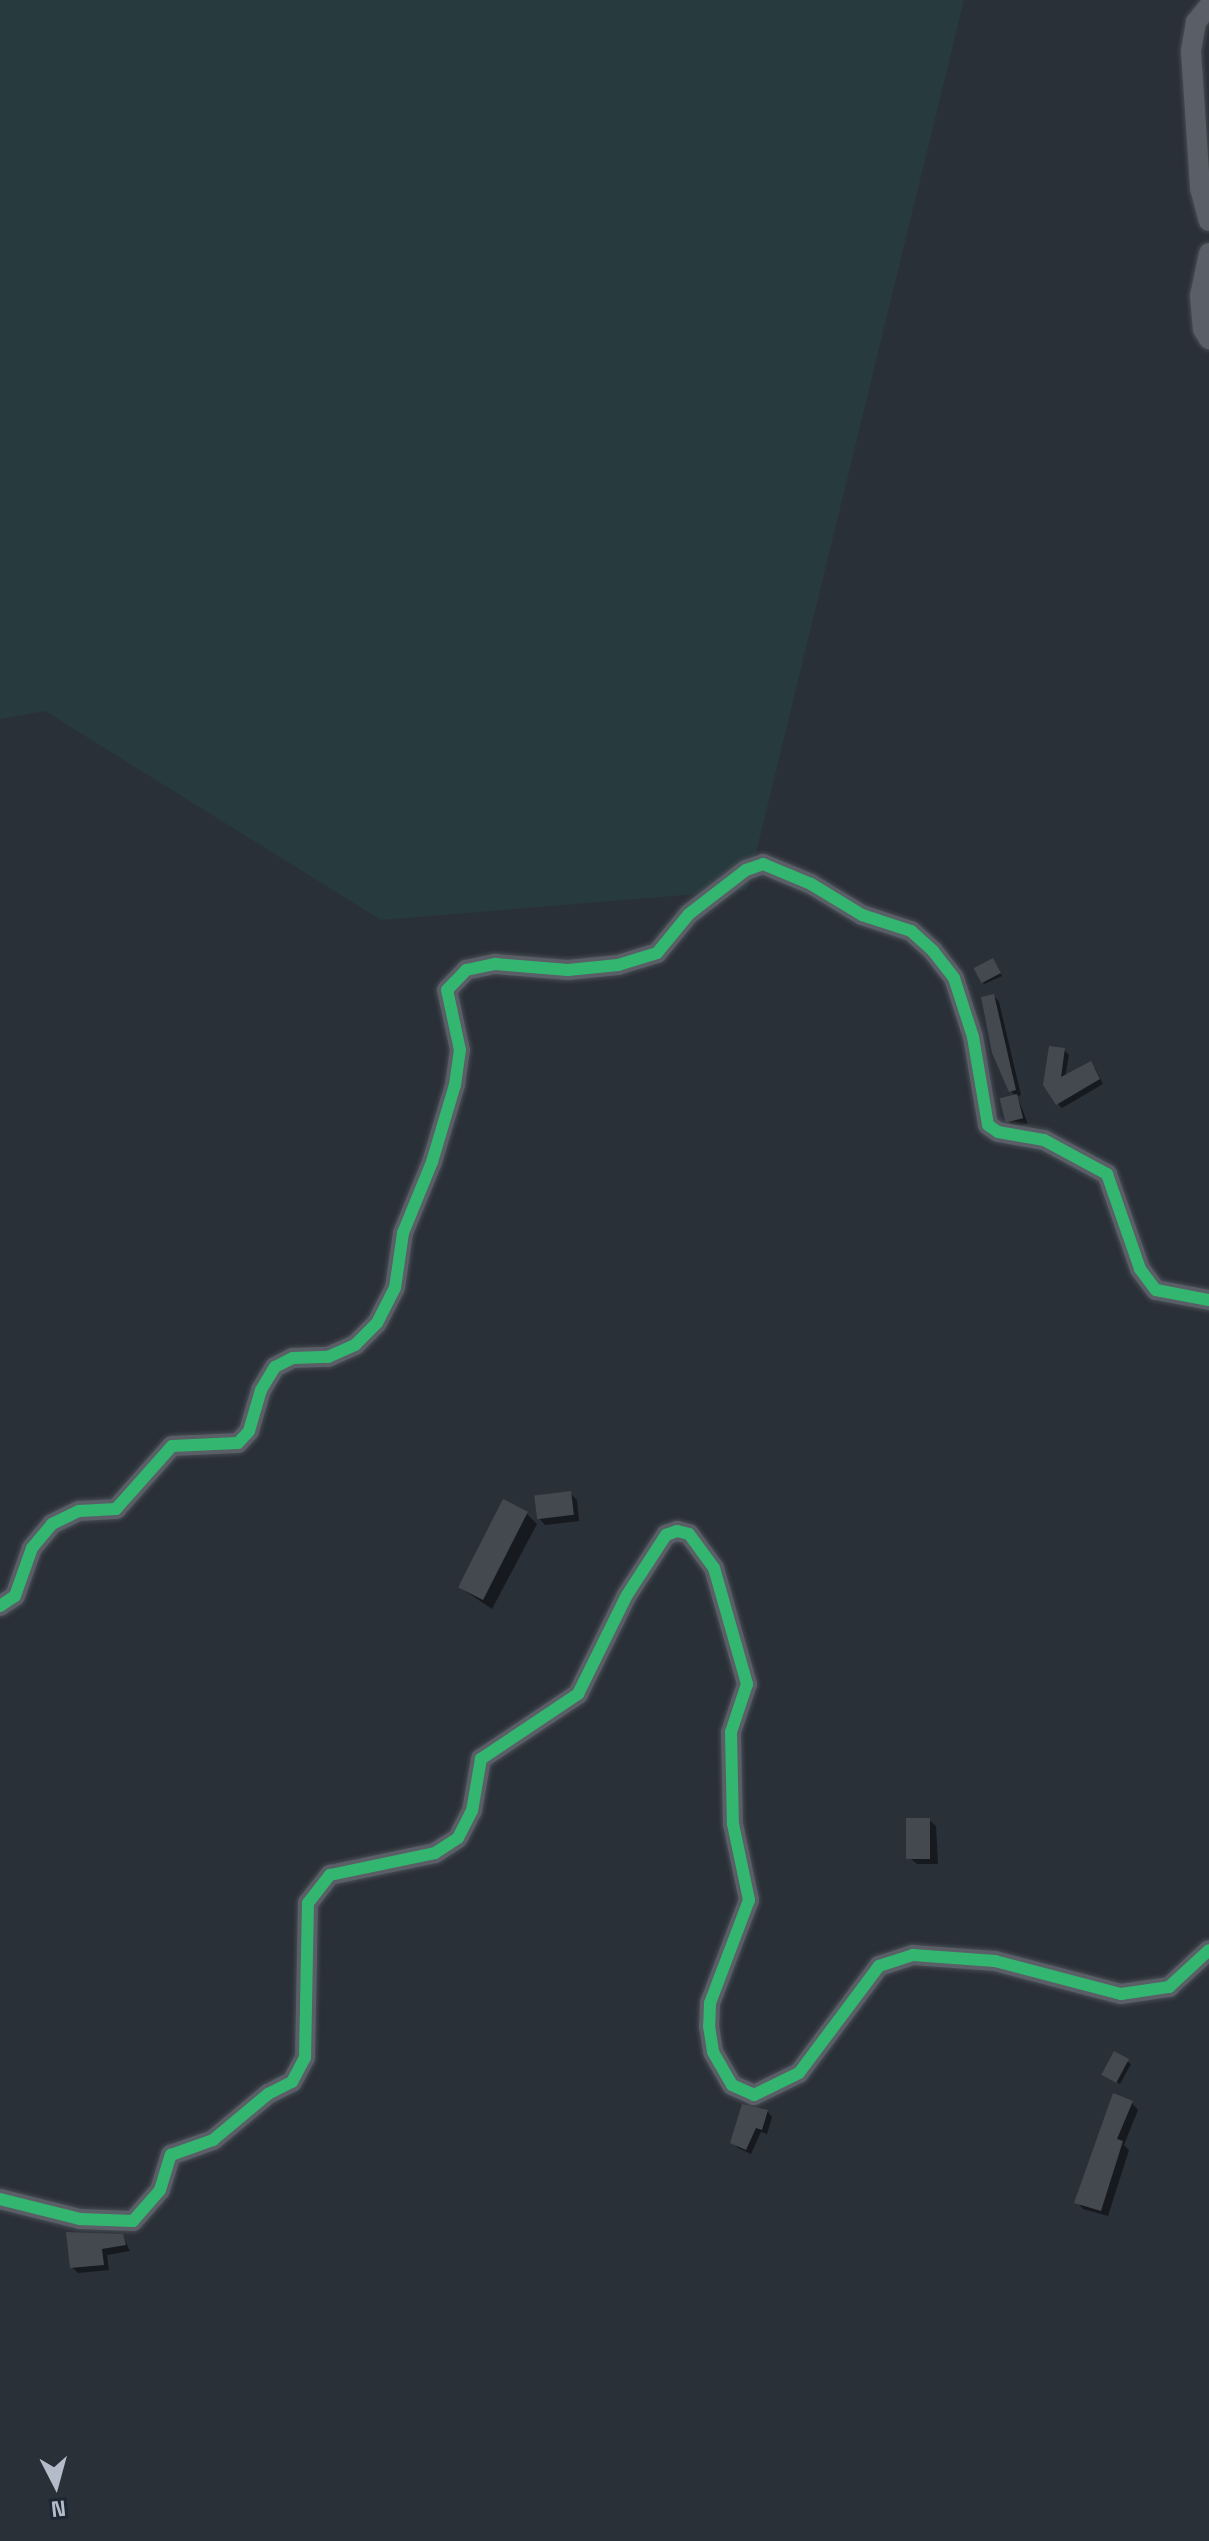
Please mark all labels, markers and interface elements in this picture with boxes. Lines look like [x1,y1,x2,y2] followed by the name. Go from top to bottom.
[16,2445,96,2525] north arrow
[50,2494,67,2524] text: N

